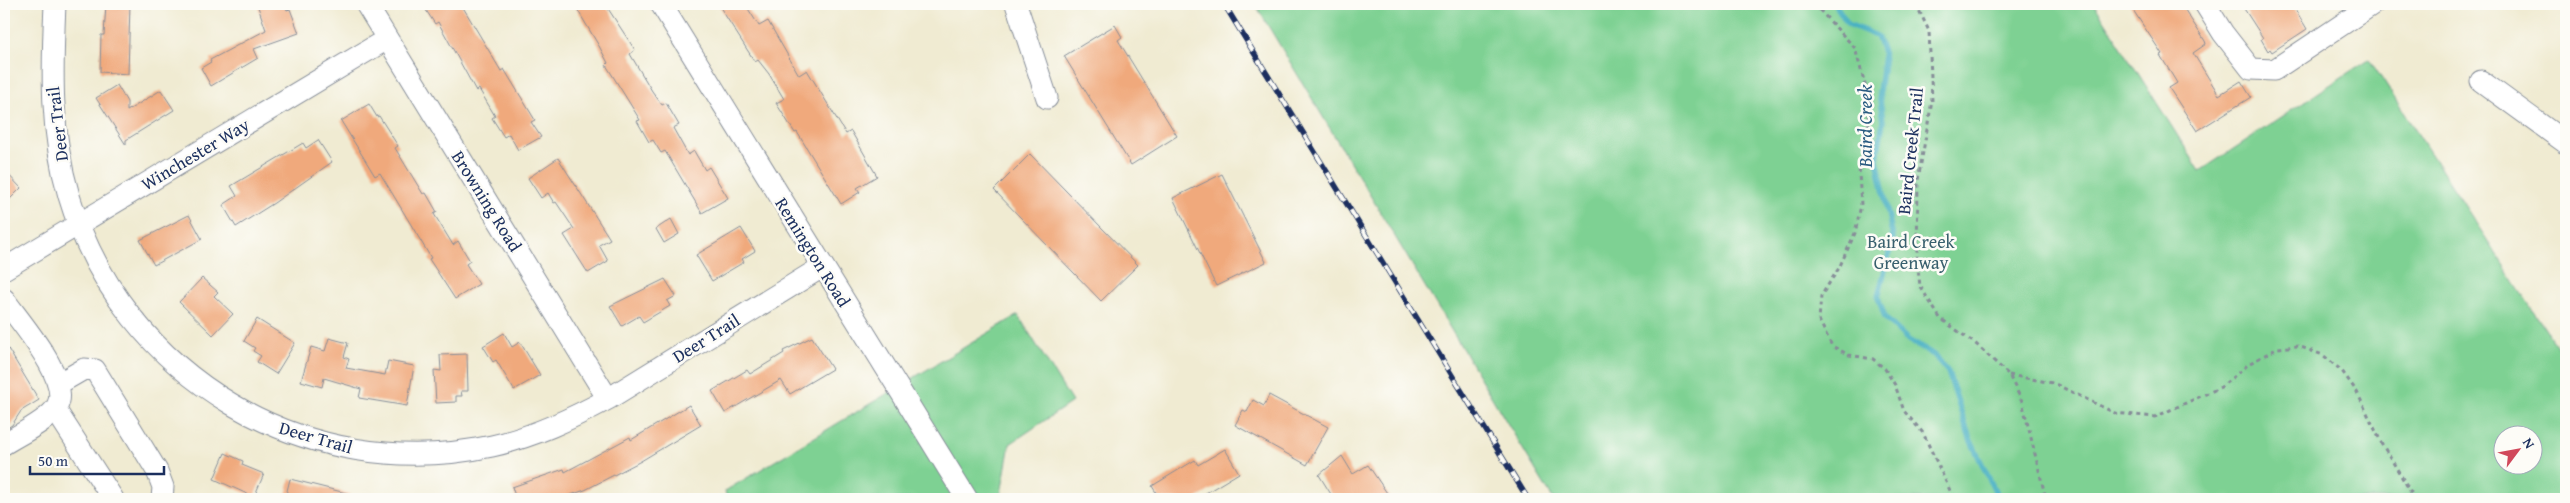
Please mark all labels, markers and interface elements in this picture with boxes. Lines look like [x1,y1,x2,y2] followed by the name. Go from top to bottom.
[1851,84,1879,168] water label: Baird Creek
[39,85,75,163] street label: Deer Trail
[1890,86,1930,216] street label: Baird Creek Trail
[136,111,254,197] street label: Winchester Way
[445,145,529,257] street label: Browning Road
[768,192,858,312] street label: Remington Road
[1867,228,1956,276] park label: Baird Creek Greenway
[667,307,745,369] street label: Deer Trail
[276,414,356,460] street label: Deer Trail
[2492,426,2542,476] north arrow
[2518,434,2540,453] text: N
[30,443,164,475] scale bar
[38,450,69,471] text: 50 m

